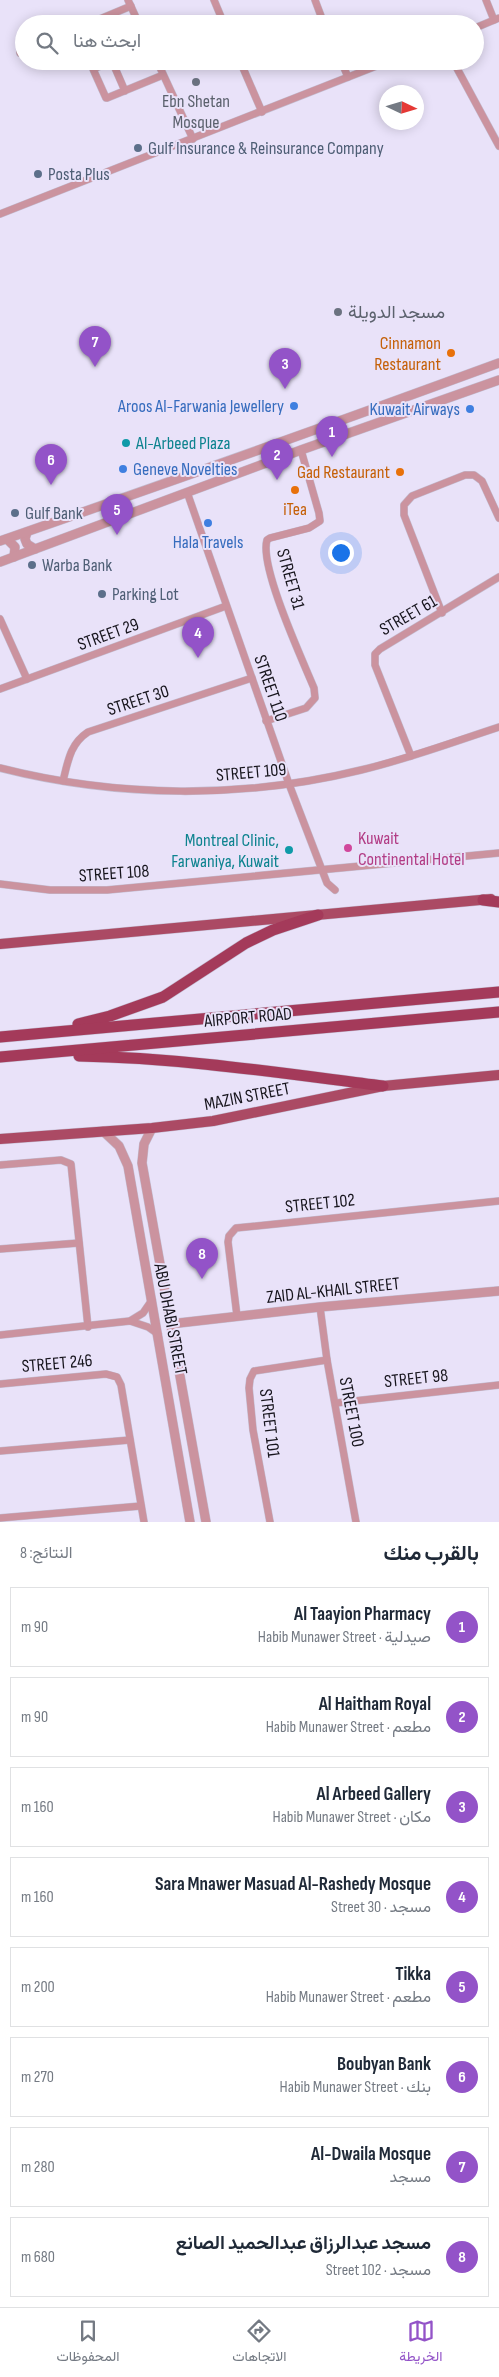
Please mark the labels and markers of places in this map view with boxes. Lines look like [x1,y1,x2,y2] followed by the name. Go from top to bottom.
[190,76,202,88] marker: Ebn Shetan Mosque
[162,91,230,133] place label: Ebn Shetan Mosque
[148,138,384,159] place label: Gulf Insurance & Reinsurance Company
[132,142,144,154] marker: Gulf Insurance & Reinsurance Company
[48,164,110,185] place label: Posta Plus
[32,168,44,180] marker: Posta Plus
[348,302,445,323] place label: مسجد الدويلة
[332,306,344,318] marker: مسجد الدويلة
[79,326,111,367] pin: 7
[374,333,442,375] place label: Cinnamon Restaurant
[445,347,457,359] marker: Cinnamon Restaurant
[269,348,301,389] pin: 3
[117,396,284,417] place label: Aroos Al-Farwania Jewellery
[369,399,460,420] place label: Kuwait Airways
[288,400,300,412] marker: Aroos Al-Farwania Jewellery
[464,403,476,415] marker: Kuwait Airways
[316,416,348,457] pin: 1
[135,433,230,454] place label: Al-Arbeed Plaza
[120,437,132,449] marker: Al-Arbeed Plaza
[261,439,293,480] pin: 2
[35,444,67,485] pin: 6
[133,459,237,480] place label: Geneve Novelties
[297,462,390,483] place label: Gad Restaurant
[117,463,129,475] marker: Geneve Novelties
[394,466,406,478] marker: Gad Restaurant
[289,484,301,496] marker: iTea
[101,494,133,535] pin: 5
[283,499,307,520] place label: iTea
[25,503,83,524] place label: Gulf Bank
[9,507,21,519] marker: Gulf Bank
[202,517,214,529] marker: Hala Travels
[173,532,243,553] place label: Hala Travels
[42,555,112,576] place label: Warba Bank
[26,559,38,571] marker: Warba Bank
[112,584,179,605] place label: Parking Lot
[96,588,108,600] marker: Parking Lot
[182,617,214,658] pin: 4
[358,828,465,870] place label: Kuwait Continental Hotel
[171,830,280,872] place label: Montreal Clinic, Farwaniya, Kuwait
[342,842,354,854] marker: Kuwait Continental Hotel
[283,844,295,856] marker: Montreal Clinic, Farwaniya, Kuwait
[186,1238,218,1279] pin: 8

